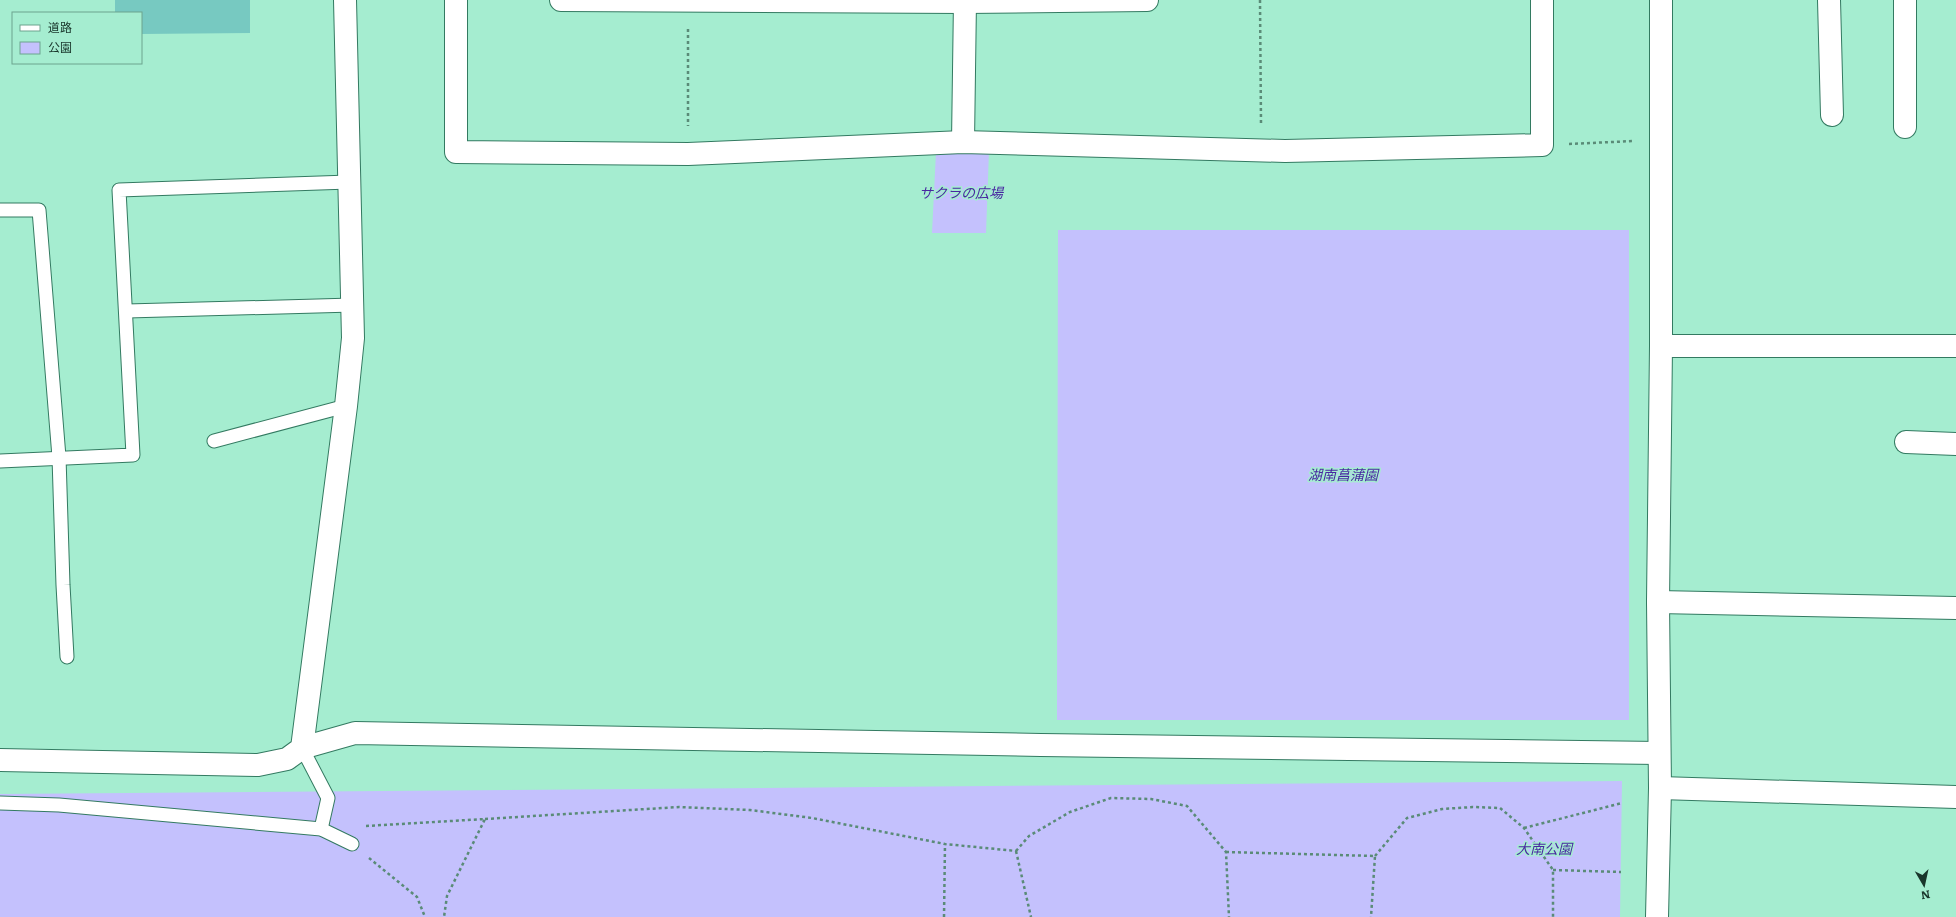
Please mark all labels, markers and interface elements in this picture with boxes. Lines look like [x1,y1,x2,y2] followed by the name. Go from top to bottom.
[12,12,142,64] legend
[48,18,72,36] text: 道路
[48,38,72,56] text: 公園
[919,182,1005,202] park label: サクラの広場
[1308,464,1380,484] park label: 湖南菖蒲園
[1516,838,1574,858] park label: 大南公園
[1904,865,1944,905] north arrow
[1920,887,1932,904] text: N

